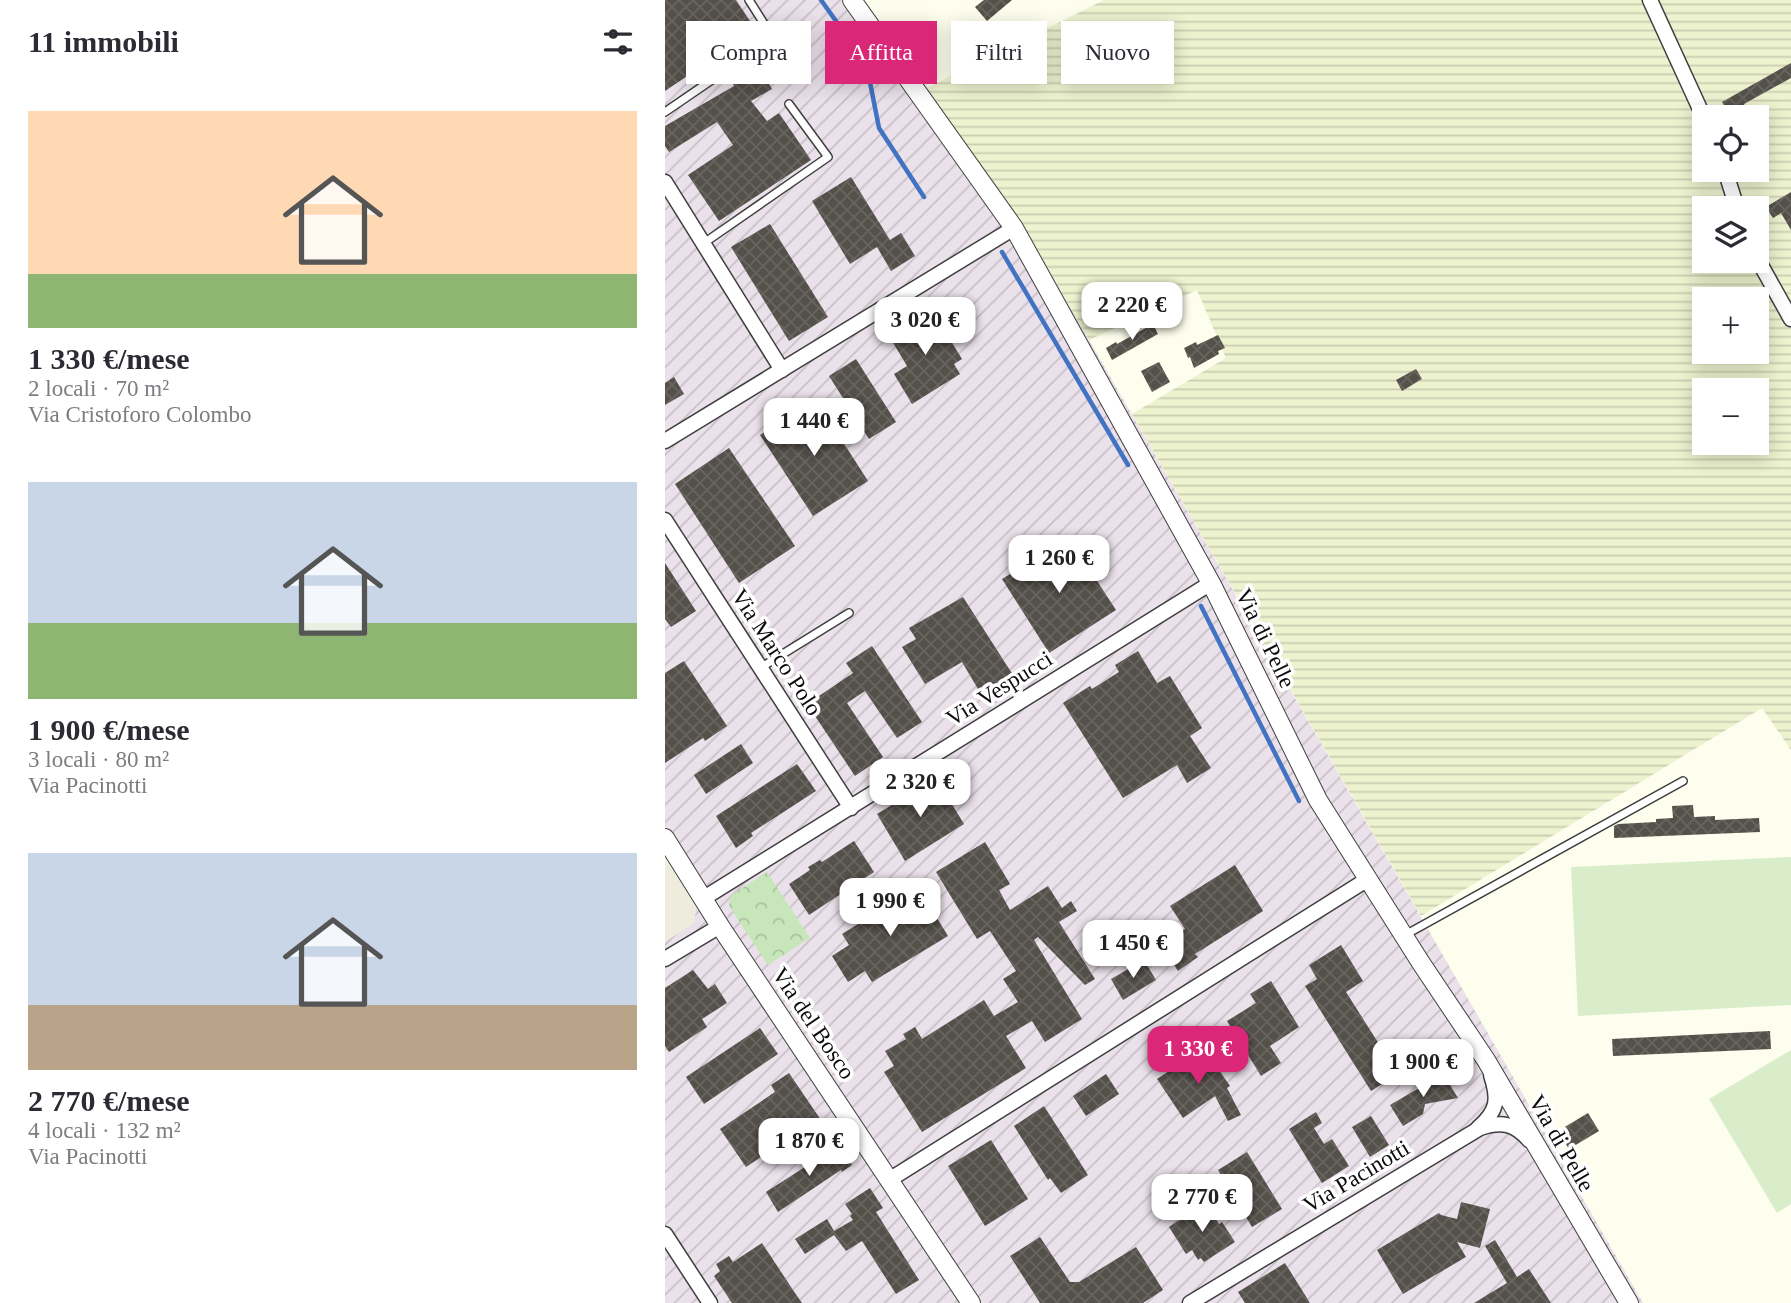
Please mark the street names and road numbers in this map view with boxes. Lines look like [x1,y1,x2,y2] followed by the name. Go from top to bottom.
[726,584,827,720] street label: Via Marco Polo
[1231,585,1300,692] street label: Via di Pelle
[942,646,1057,731] street label: Via Vespucci
[767,963,860,1084] street label: Via del Bosco
[1524,1091,1599,1196] street label: Via di Pelle
[1299,1135,1414,1218] street label: Via Pacinotti

